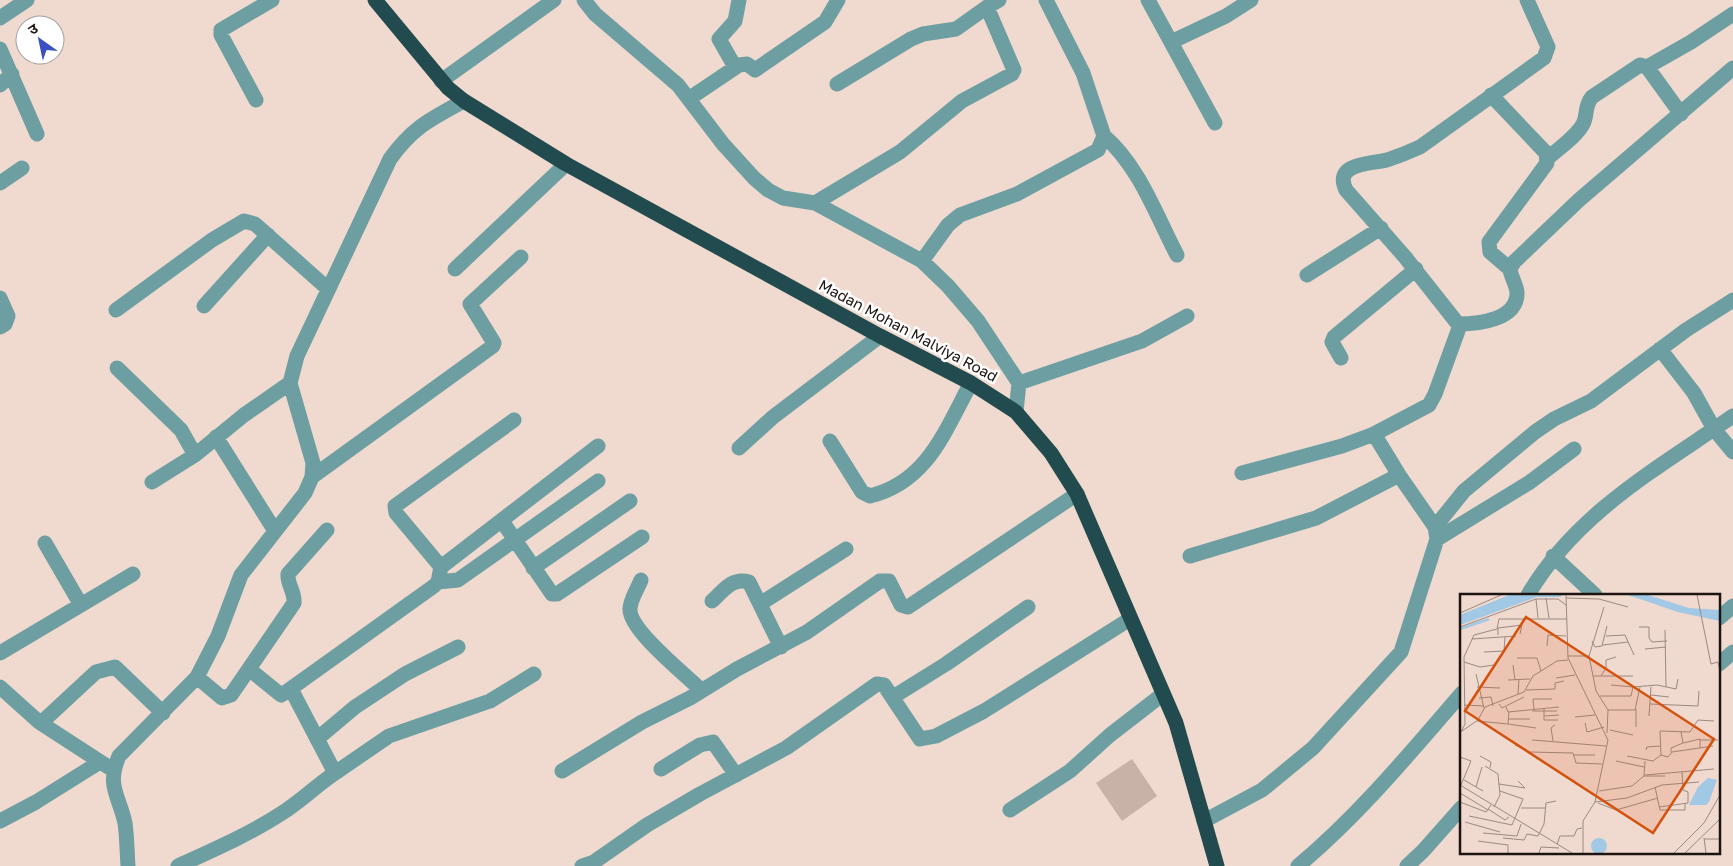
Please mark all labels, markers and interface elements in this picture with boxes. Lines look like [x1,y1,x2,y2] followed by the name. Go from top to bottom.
[15,15,65,65] north arrow
[25,19,41,38] text: उ
[816,275,1001,385] street label: Madan Mohan Malviya Road
[1460,594,1720,854] inset map

